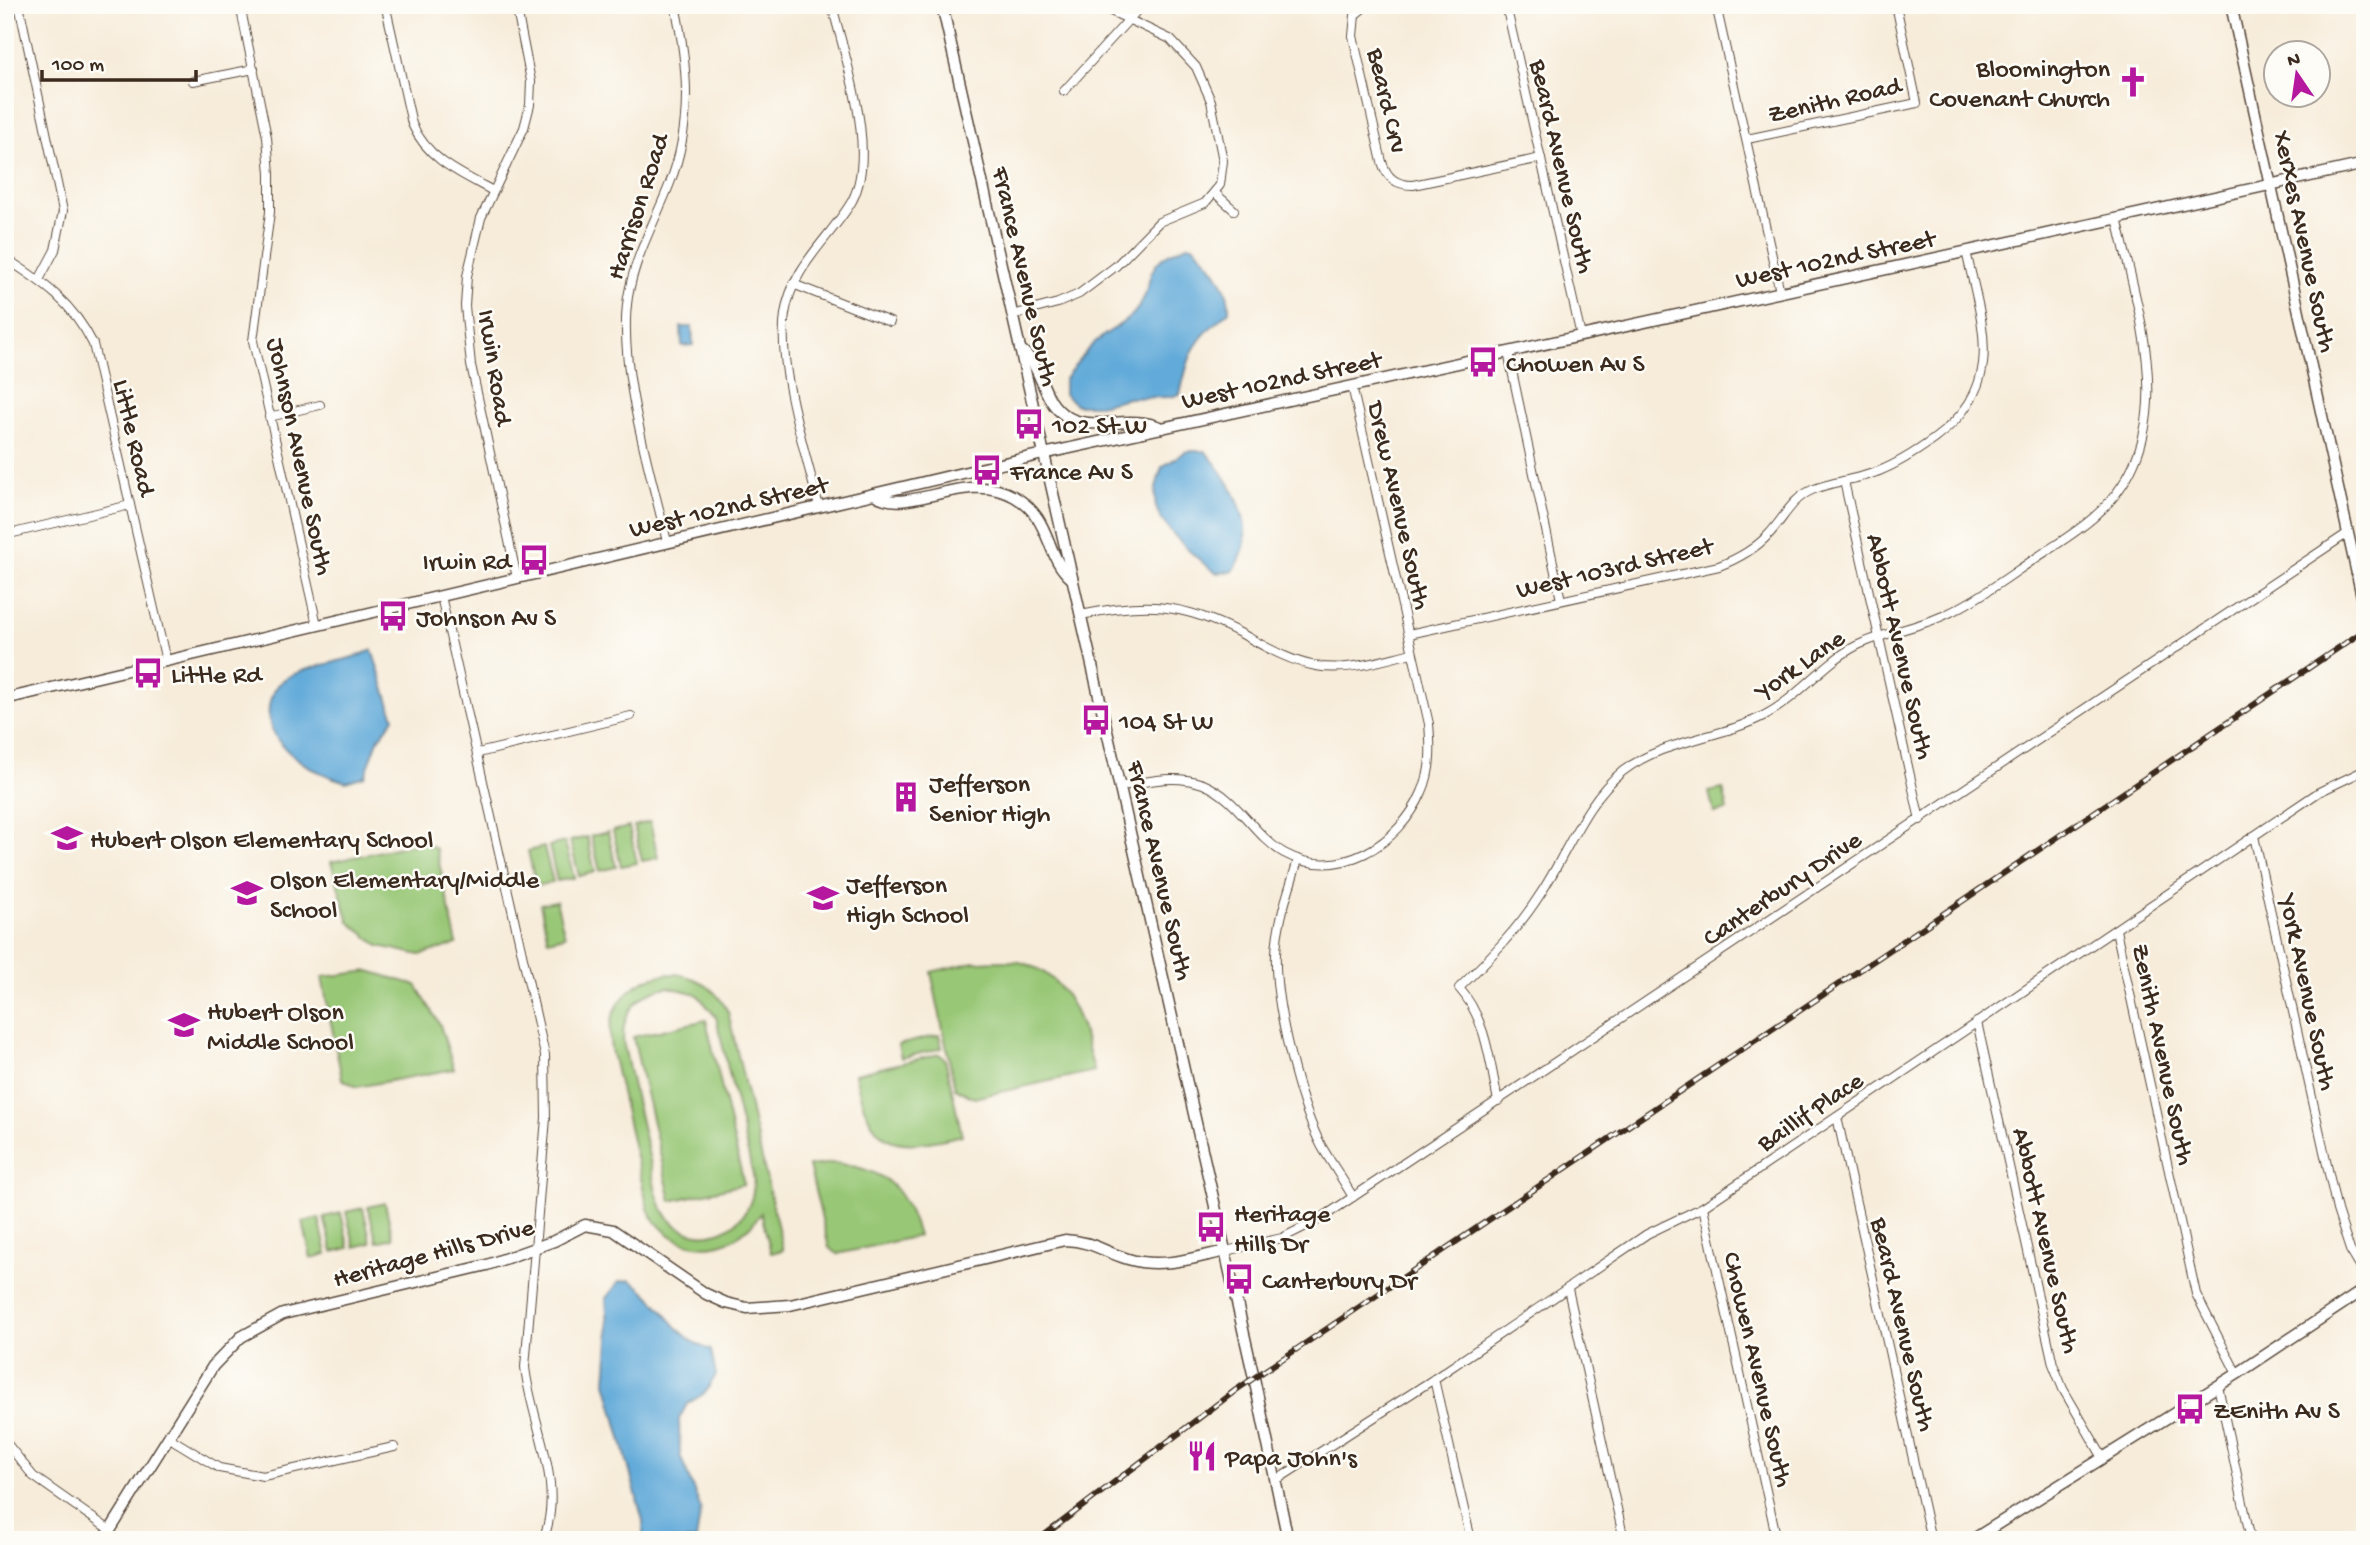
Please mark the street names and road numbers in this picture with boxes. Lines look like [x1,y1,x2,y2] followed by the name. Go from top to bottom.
[1357,45,1412,156] street label: Beard Crv
[1520,56,1599,277] street label: Beard Avenue South
[1765,72,1906,133] street label: Zenith Road
[2264,127,2341,356] street label: Xerxes Avenue South
[602,129,679,284] street label: Harrison Road
[982,163,1063,390] street label: France Avenue South
[1733,225,1941,298] street label: West 102nd Street
[468,308,517,429] street label: Irwin Road
[257,335,338,578] street label: Johnson Avenue South
[1179,346,1387,419] street label: West 102nd Street
[103,377,160,501] street label: Little Road
[1357,397,1436,613] street label: Drew Avenue South
[627,471,834,547] street label: West 102nd Street
[1857,531,1939,763] street label: Abbott Avenue South
[1514,532,1719,608] street label: West 103rd Street
[1749,624,1853,710] street label: York Lane
[1117,757,1198,984] street label: France Avenue South
[1698,826,1869,955] street label: Canterbury Drive
[2269,890,2341,1094] street label: York Avenue South
[2122,941,2199,1169] street label: Zenith Avenue South
[1752,1067,1871,1161] street label: Baillif Place
[2003,1125,2085,1357] street label: Abbott Avenue South
[330,1213,539,1297] street label: Heritage Hills Drive
[1861,1214,1940,1435] street label: Beard Avenue South
[1713,1249,1798,1491] street label: Chowen Avenue South

